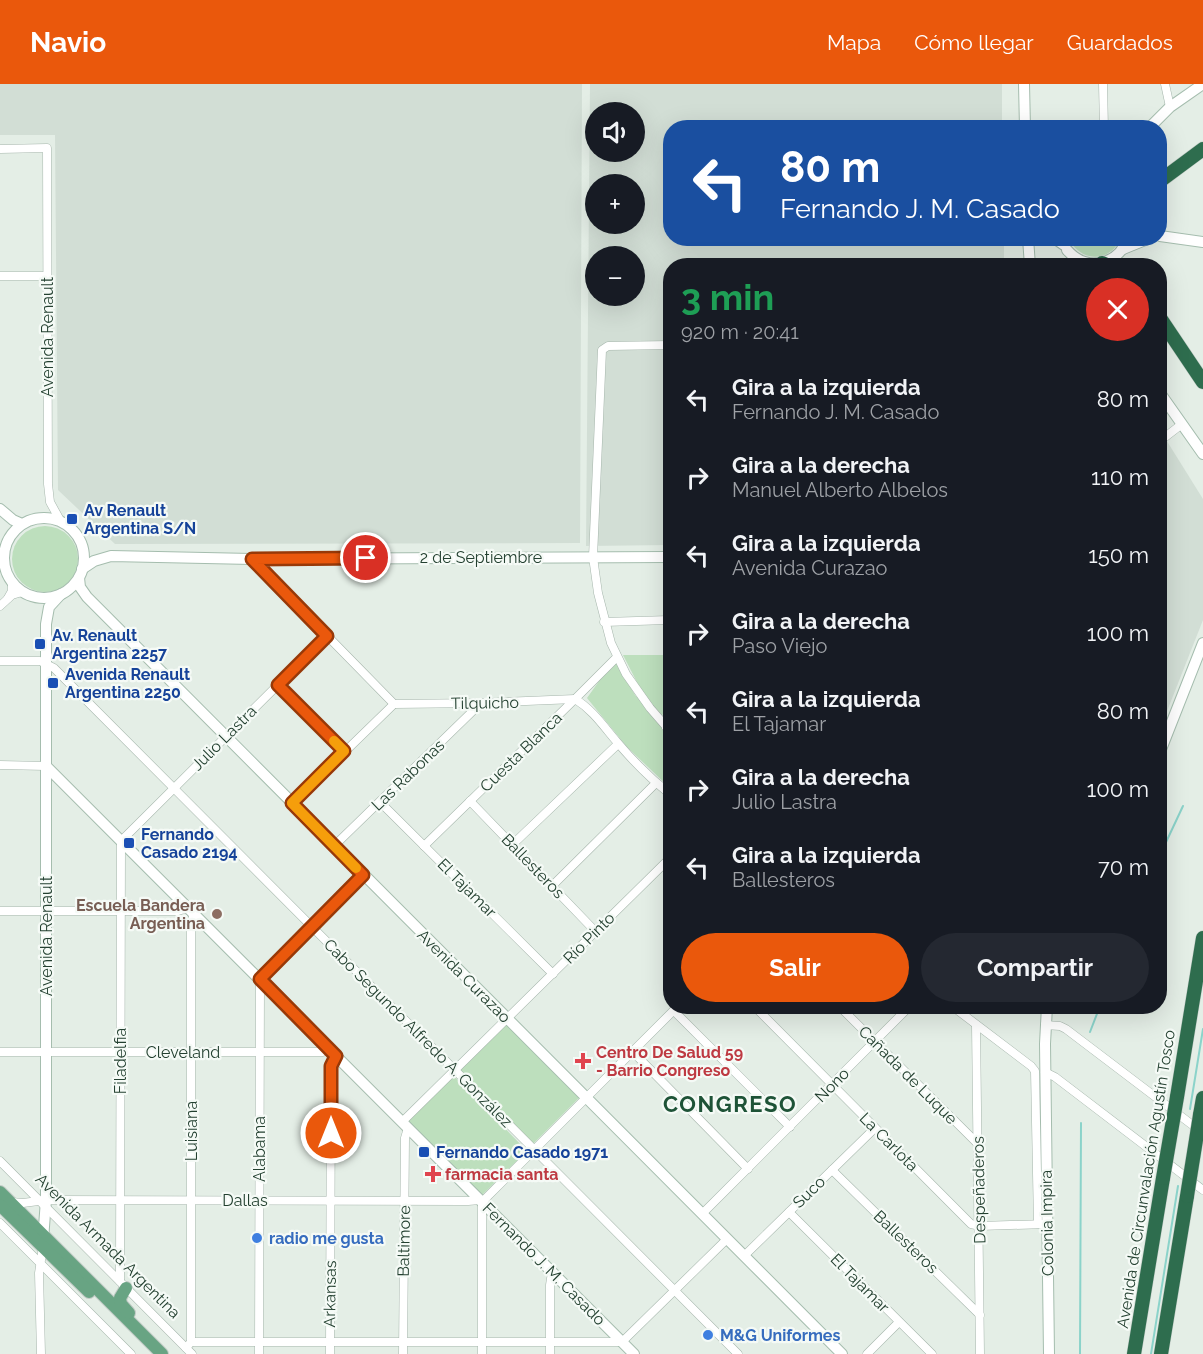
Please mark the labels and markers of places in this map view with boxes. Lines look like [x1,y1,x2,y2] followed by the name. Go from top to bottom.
[84,501,196,538] place label: Av Renault Argentina S/N
[65,512,79,526] marker: Av Renault Argentina S/N
[340,532,391,583] pin
[52,626,167,663] place label: Av. Renault Argentina 2257
[33,637,47,651] marker: Av. Renault Argentina 2257
[65,665,190,702] place label: Avenida Renault Argentina 2250
[46,676,60,690] marker: Avenida Renault Argentina 2250
[141,825,238,862] place label: Fernando Casado 2194
[122,836,136,850] marker: Fernando Casado 2194
[76,896,205,933] place label: Escuela Bandera Argentina
[210,907,224,921] marker: Escuela Bandera Argentina
[596,1043,743,1080] place label: Centro De Salud 59 - Barrio Congreso
[574,1052,592,1070] marker: Centro De Salud 59 - Barrio Congreso
[436,1143,608,1162] place label: Fernando Casado 1971
[417,1145,431,1159] marker: Fernando Casado 1971
[445,1165,559,1184] place label: farmacia santa
[426,1167,440,1181] marker: farmacia santa
[269,1229,384,1248] place label: radio me gusta
[250,1231,264,1245] marker: radio me gusta
[720,1326,840,1345] place label: M&G Uniformes
[701,1328,715,1342] marker: M&G Uniformes

